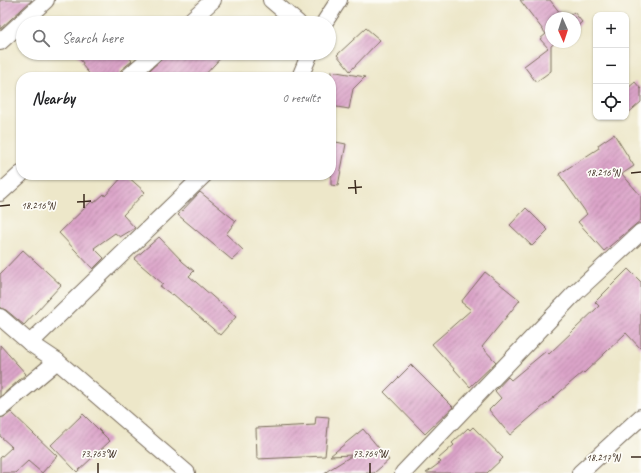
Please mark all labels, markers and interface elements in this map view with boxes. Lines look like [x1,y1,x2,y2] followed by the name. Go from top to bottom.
[545,12,581,48] north arrow
[593,12,629,120] map controls
[593,12,629,48] button: +
[16,16,336,60] search box
[30,27,52,49] icon: search
[62,29,123,48] text: Search here
[593,48,629,84] button: −
[593,84,629,120] button: locate
[32,88,75,109] text: Nearby
[282,90,320,106] text: 0 results
[586,166,622,179] text: 18.216°N
[21,199,57,212] text: 18.216°N
[81,447,117,460] text: 73.763°W
[353,447,389,460] text: 73.764°W
[586,451,622,464] text: 18.217°N

